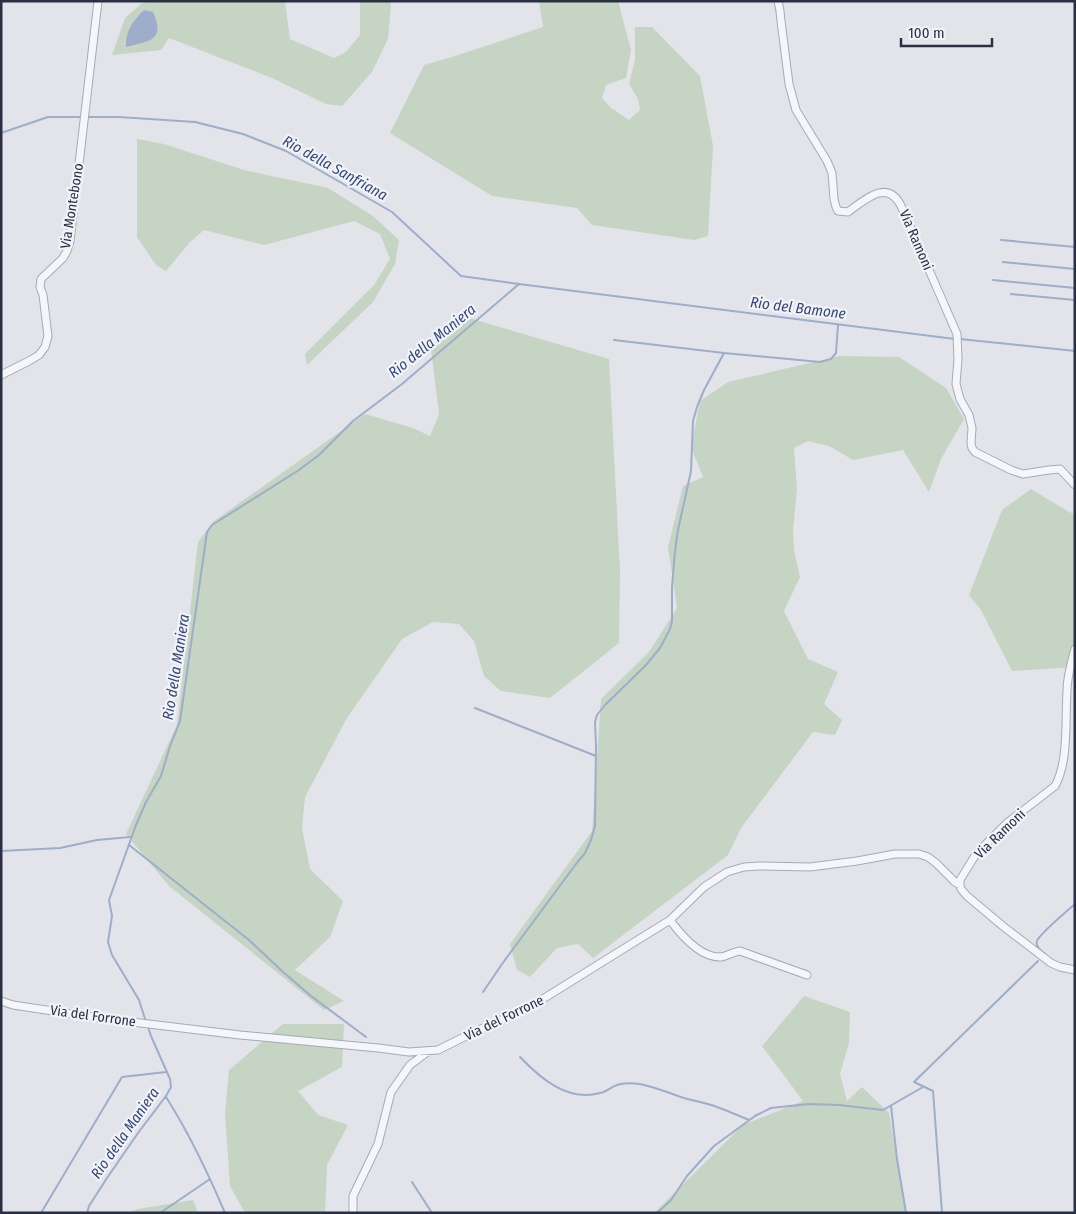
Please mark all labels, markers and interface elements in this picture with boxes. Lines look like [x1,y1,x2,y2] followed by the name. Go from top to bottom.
[901,15,992,47] scale bar
[908,24,945,42] text: 100 m
[279,132,391,204] water label: Rio della Sanfriana
[57,162,87,250] street label: Via Montebono
[896,207,936,273] street label: Via Ramoni
[749,293,847,323] water label: Rio del Bamone
[385,300,479,382] water label: Rio della Maniera
[159,613,193,721] water label: Rio della Maniera
[971,806,1029,862] street label: Via Ramoni
[462,991,547,1045] street label: Via del Forrone
[49,1002,137,1030] street label: Via del Forrone
[87,1084,163,1182] water label: Rio della Maniera

